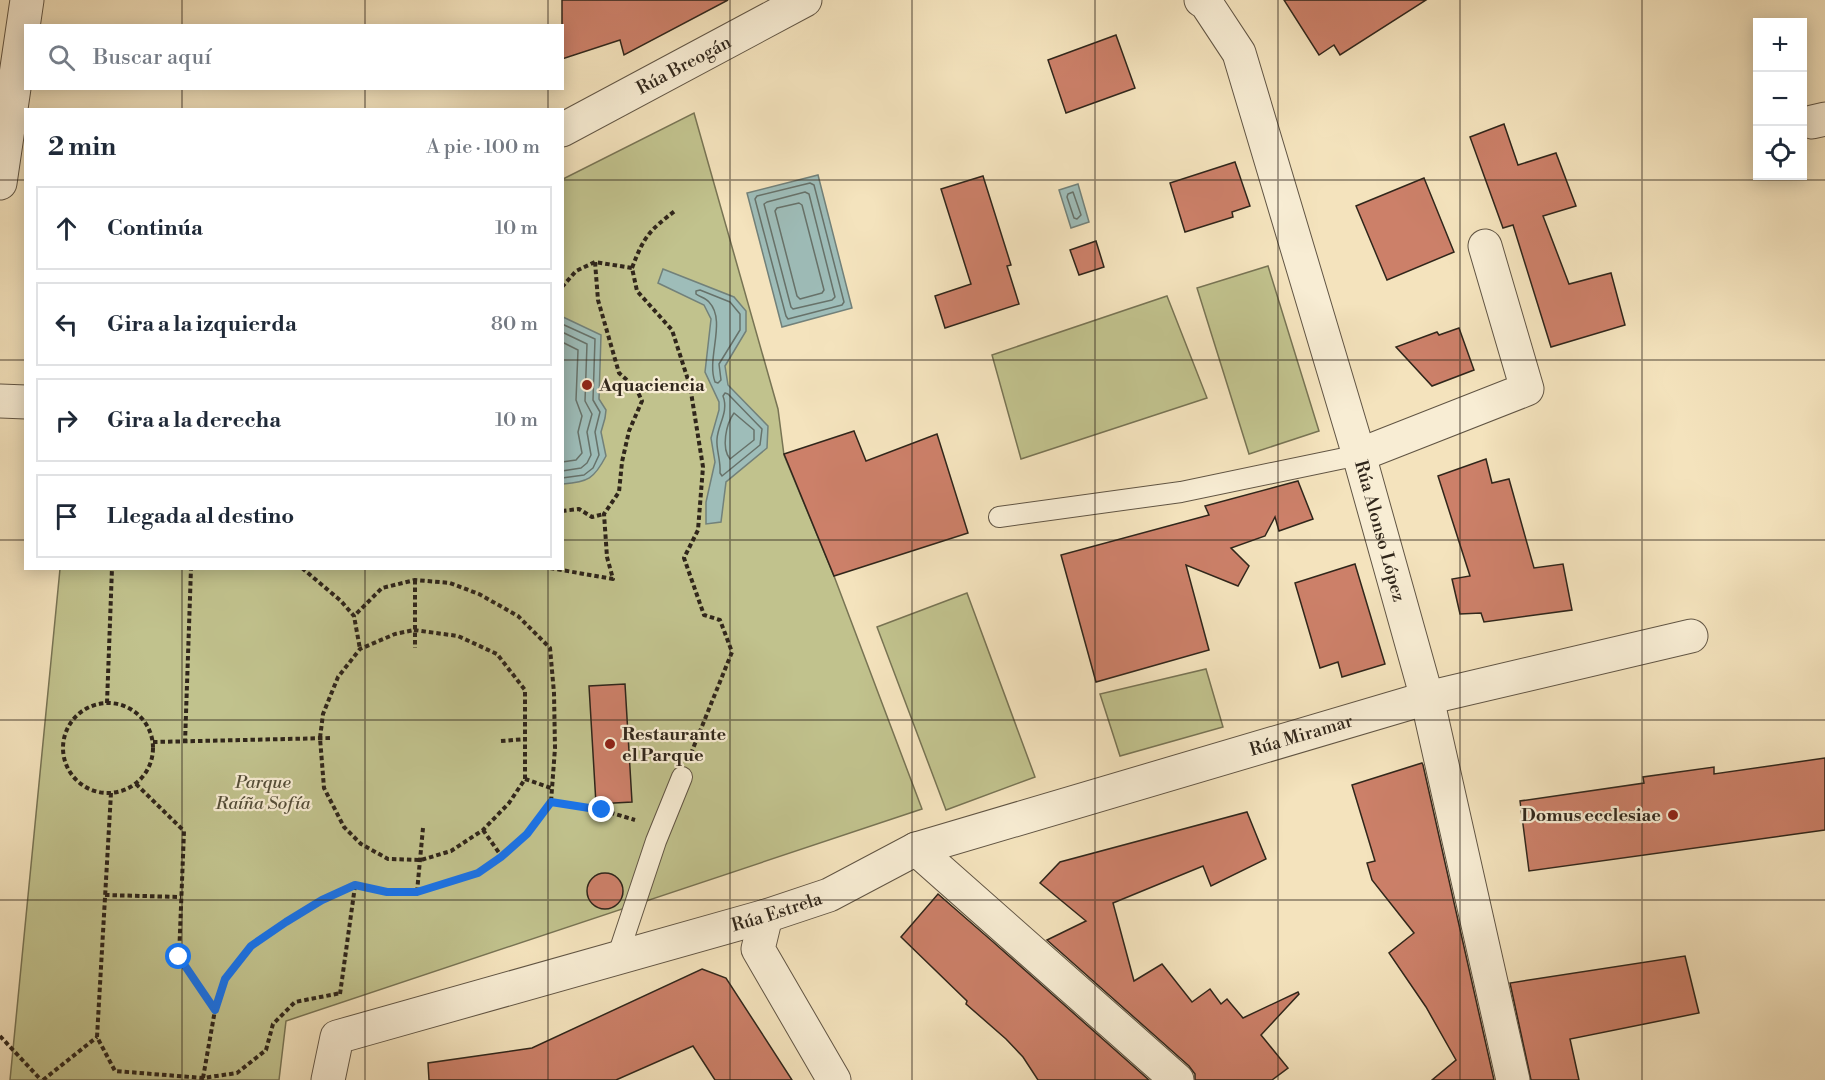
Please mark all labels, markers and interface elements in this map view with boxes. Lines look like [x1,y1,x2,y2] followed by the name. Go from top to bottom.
[1753,18,1807,180] map controls
[1753,18,1807,72] button: +
[24,24,564,90] search box
[633,30,736,100] street label: Rúa Breogán
[45,41,78,74] icon: search
[93,44,211,71] text: Buscar aquí
[1753,72,1807,126] button: −
[1753,126,1807,180] button: locate
[48,131,116,163] text: 2 min
[426,135,540,160] text: A pie · 100 m
[50,212,83,245] icon: ahead
[107,215,203,242] text: Continúa
[495,216,538,241] text: 10 m
[50,308,83,341] icon: left
[107,311,297,338] text: Gira a la izquierda
[491,312,538,337] text: 80 m
[598,374,705,397] place label: Aquaciencia
[580,378,594,392] marker: Aquaciencia
[50,404,83,437] icon: right
[107,407,281,434] text: Gira a la derecha
[495,408,538,433] text: 10 m
[1349,458,1410,604] street label: Rúa Alonso López
[50,500,83,533] icon: arrive
[107,503,294,530] text: Llegada al destino
[1247,709,1356,762] street label: Rúa Miramar
[622,723,726,767] place label: Restaurante el Parque
[603,737,617,751] marker: Restaurante el Parque
[214,771,312,815] park label: Parque Raíña Sofía
[588,796,614,822] route end
[1521,804,1661,827] place label: Domus ecclesiae
[1666,808,1680,822] marker: Domus ecclesiae
[729,887,826,937] street label: Rúa Estrela
[165,943,191,969] route start

